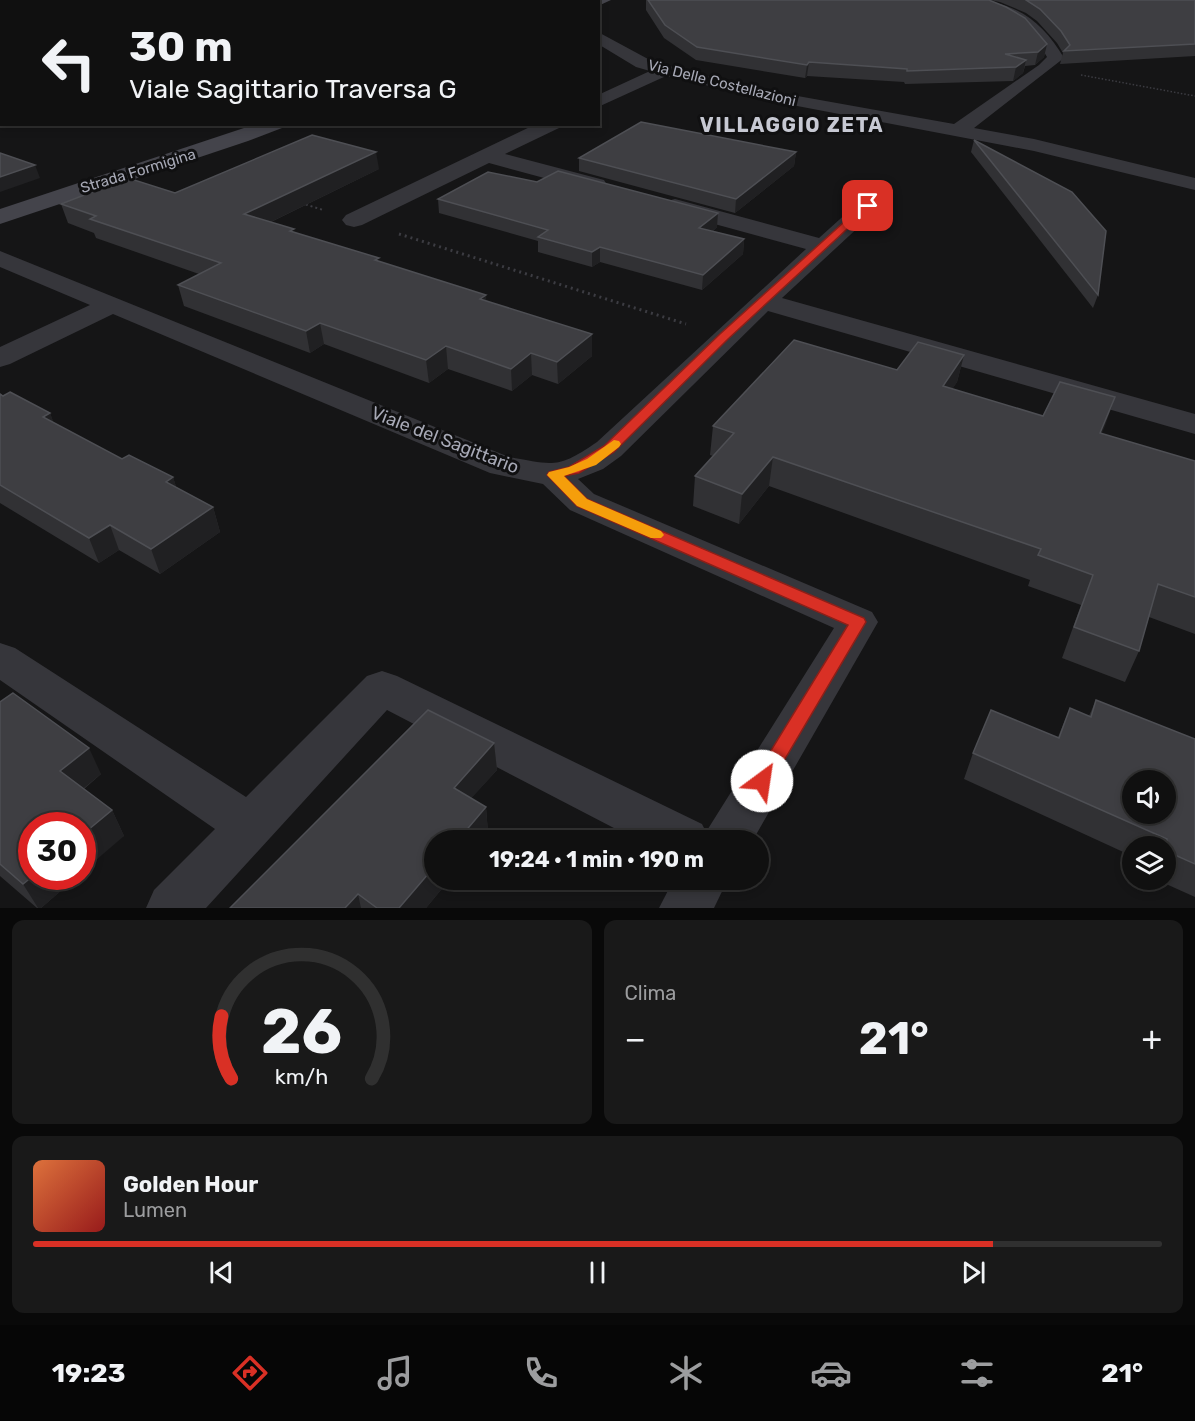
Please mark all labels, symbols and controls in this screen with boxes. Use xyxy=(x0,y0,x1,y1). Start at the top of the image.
text: 30 m xyxy=(129,22,233,72)
icon: left xyxy=(30,24,108,102)
street label: Via Delle Costellazioni xyxy=(646,56,798,110)
text: Viale Sagittario Traversa G xyxy=(129,73,457,105)
district label: VILLAGGIO ZETA xyxy=(700,113,884,137)
street label: Strada Formigina xyxy=(78,145,198,197)
pin xyxy=(842,180,893,231)
icon: arrive xyxy=(851,189,884,222)
street label: Viale del Sagittario xyxy=(368,402,522,478)
position arrow xyxy=(730,749,794,813)
map controls xyxy=(1122,770,1176,890)
button: sound xyxy=(1122,770,1176,824)
speed limit sign: 30 xyxy=(18,812,96,890)
button: layers xyxy=(1122,836,1176,890)
text: 19:24 · 1 min · 190 m xyxy=(489,846,704,873)
text: Clima xyxy=(625,981,676,1005)
text: 26 xyxy=(261,995,342,1069)
text: 21° xyxy=(859,1012,929,1065)
text: − xyxy=(625,1019,646,1058)
text: + xyxy=(1141,1019,1162,1058)
text: km/h xyxy=(275,1064,329,1089)
text: Golden Hour xyxy=(123,1171,258,1198)
text: Lumen xyxy=(123,1198,187,1222)
icon: previous xyxy=(205,1256,238,1289)
icon: pause xyxy=(581,1256,614,1289)
icon: next xyxy=(957,1256,990,1289)
icon: directions xyxy=(229,1352,271,1394)
icon: music xyxy=(374,1352,416,1394)
icon: phone xyxy=(520,1352,562,1394)
icon: climate xyxy=(665,1352,707,1394)
icon: car xyxy=(810,1352,852,1394)
icon: filters xyxy=(956,1352,998,1394)
text: 19:23 xyxy=(52,1357,126,1389)
text: 21° xyxy=(1101,1357,1143,1389)

